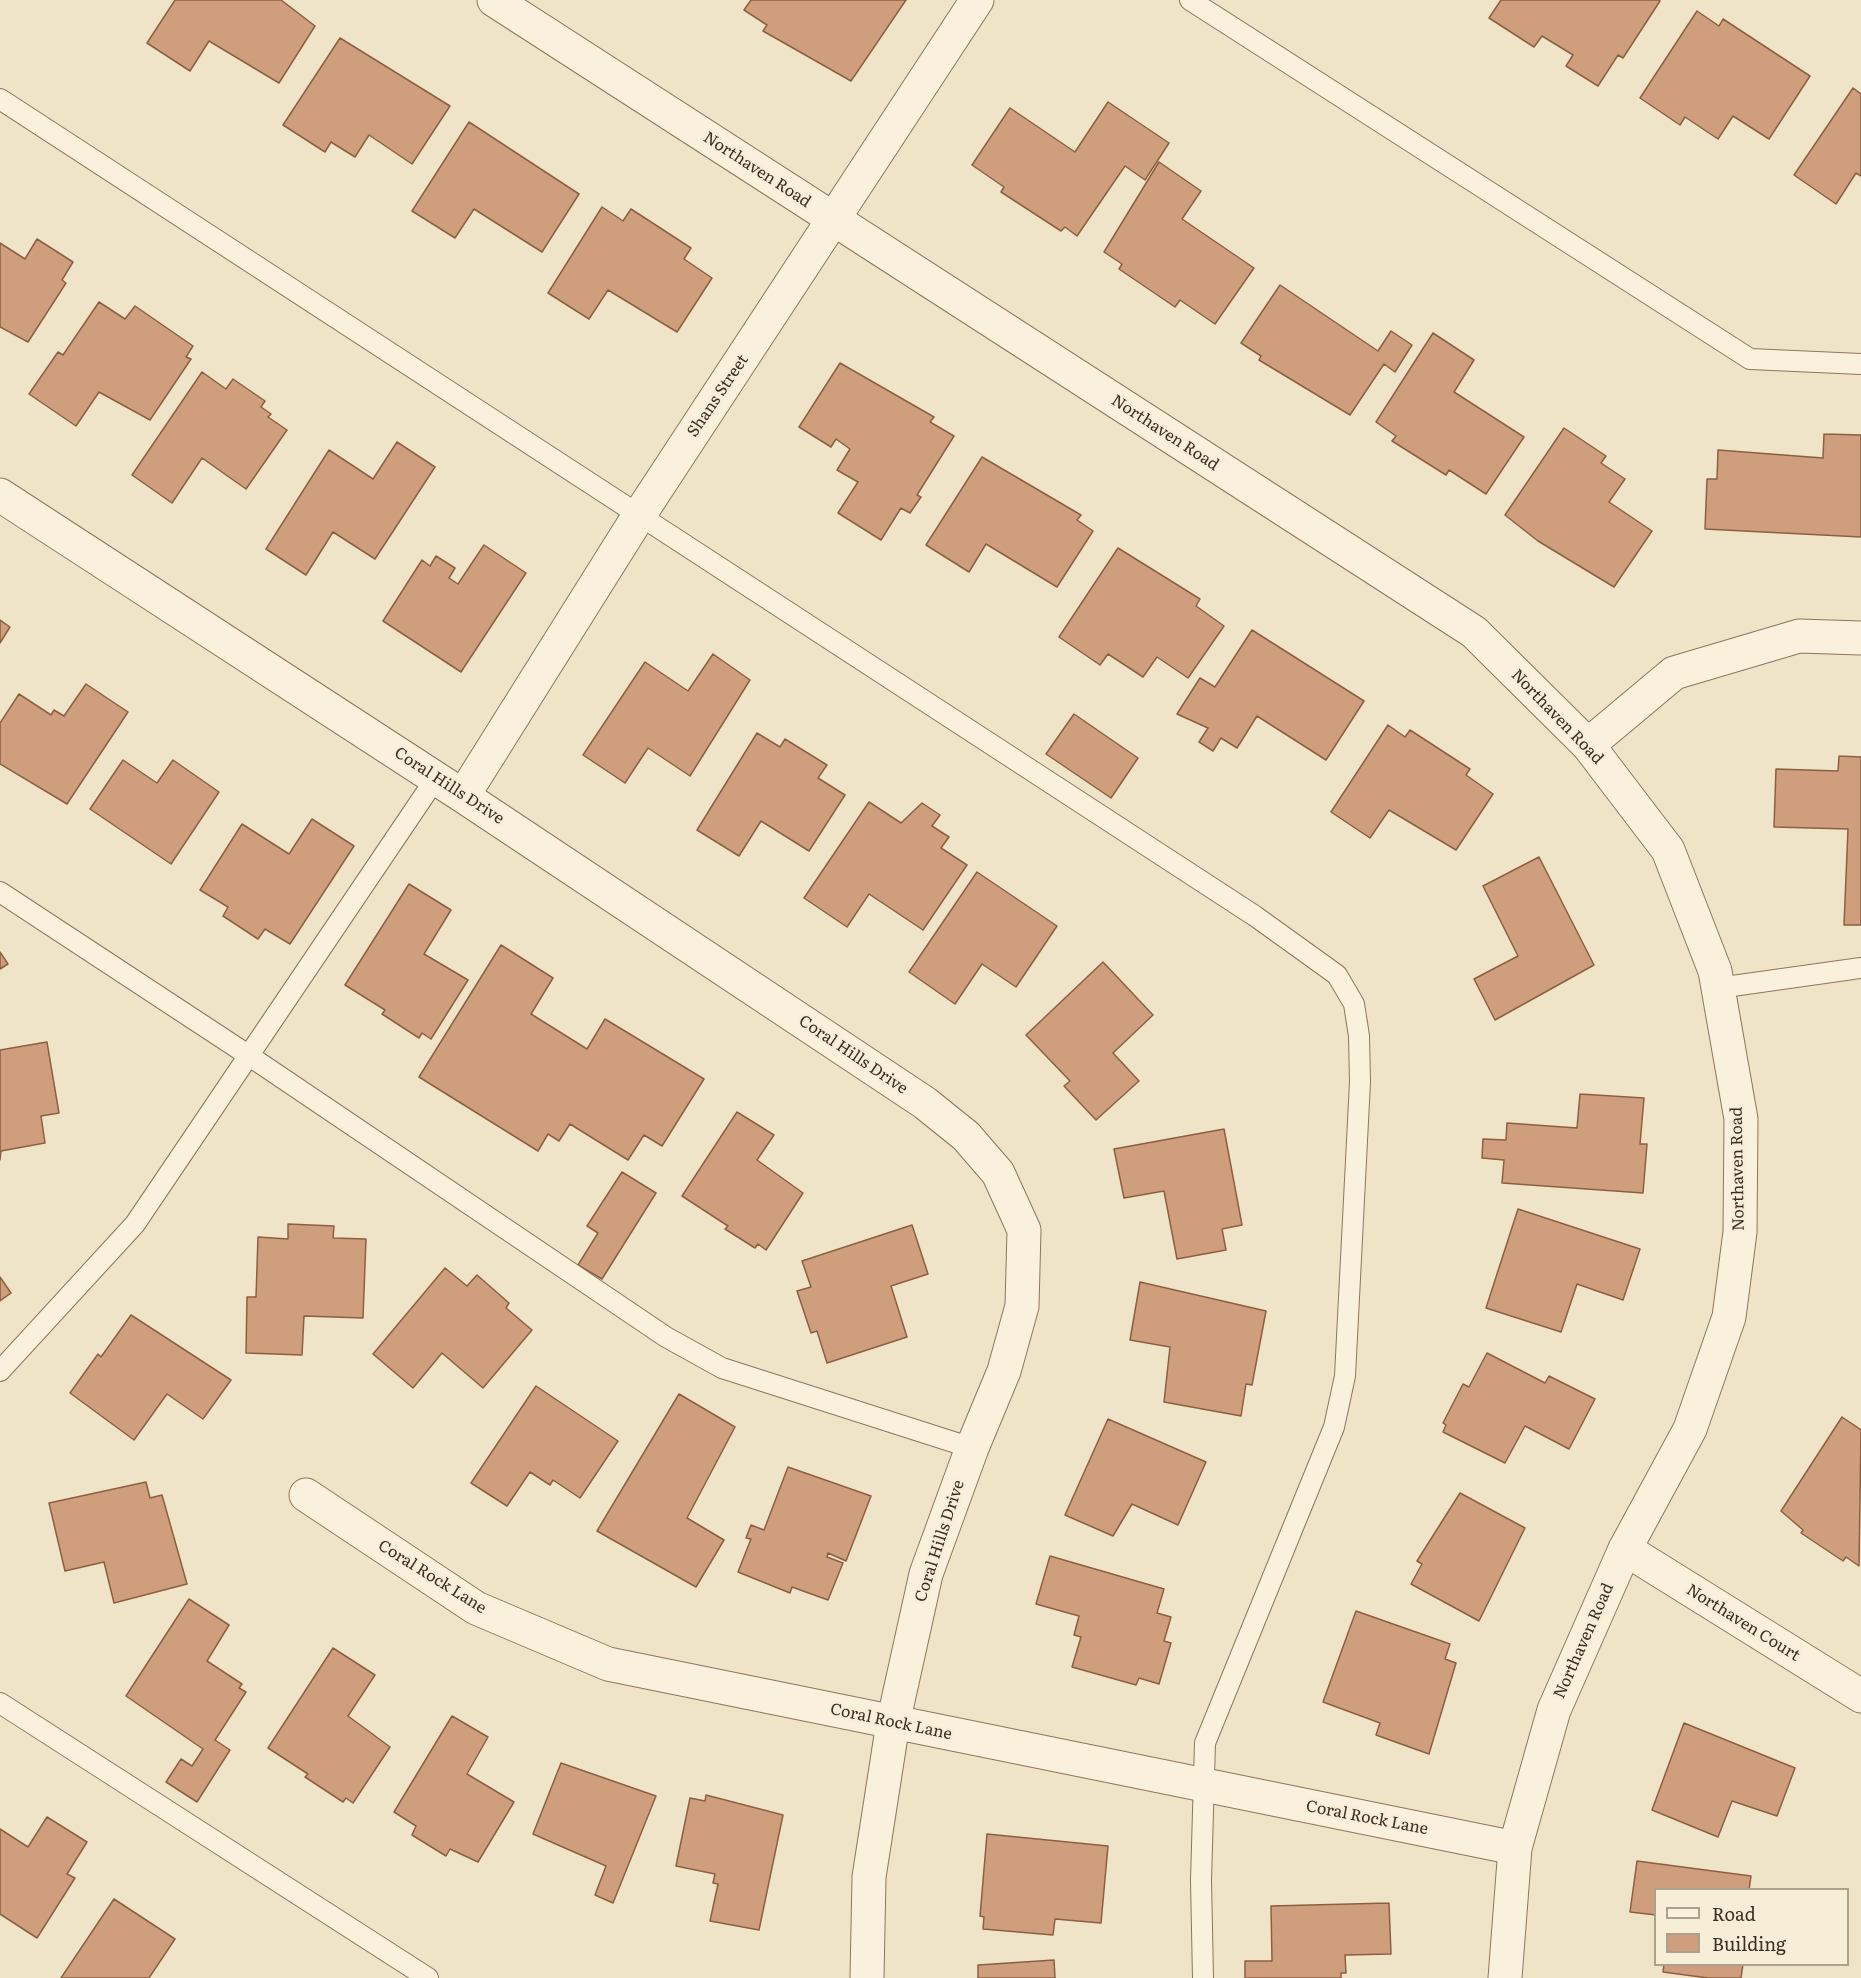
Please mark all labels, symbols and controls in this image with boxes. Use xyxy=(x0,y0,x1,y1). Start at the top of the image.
street label: Northaven Road xyxy=(700,128,814,212)
street label: Shans Street xyxy=(683,351,753,441)
street label: Northaven Road xyxy=(1108,391,1222,475)
street label: Northaven Road xyxy=(1507,666,1607,768)
street label: Coral Hills Drive xyxy=(390,743,508,829)
street label: Coral Hills Drive xyxy=(795,1012,911,1098)
street label: Northaven Road xyxy=(1727,1107,1749,1231)
street label: Coral Hills Drive xyxy=(911,1478,969,1604)
street label: Coral Rock Lane xyxy=(374,1536,490,1618)
street label: Northaven Road xyxy=(1550,1580,1618,1702)
street label: Northaven Court xyxy=(1683,1580,1803,1666)
street label: Coral Rock Lane xyxy=(828,1700,954,1744)
street label: Coral Rock Lane xyxy=(1304,1797,1430,1839)
legend xyxy=(1654,1888,1849,1966)
text: Road xyxy=(1712,1900,1756,1927)
text: Building xyxy=(1712,1930,1786,1957)

